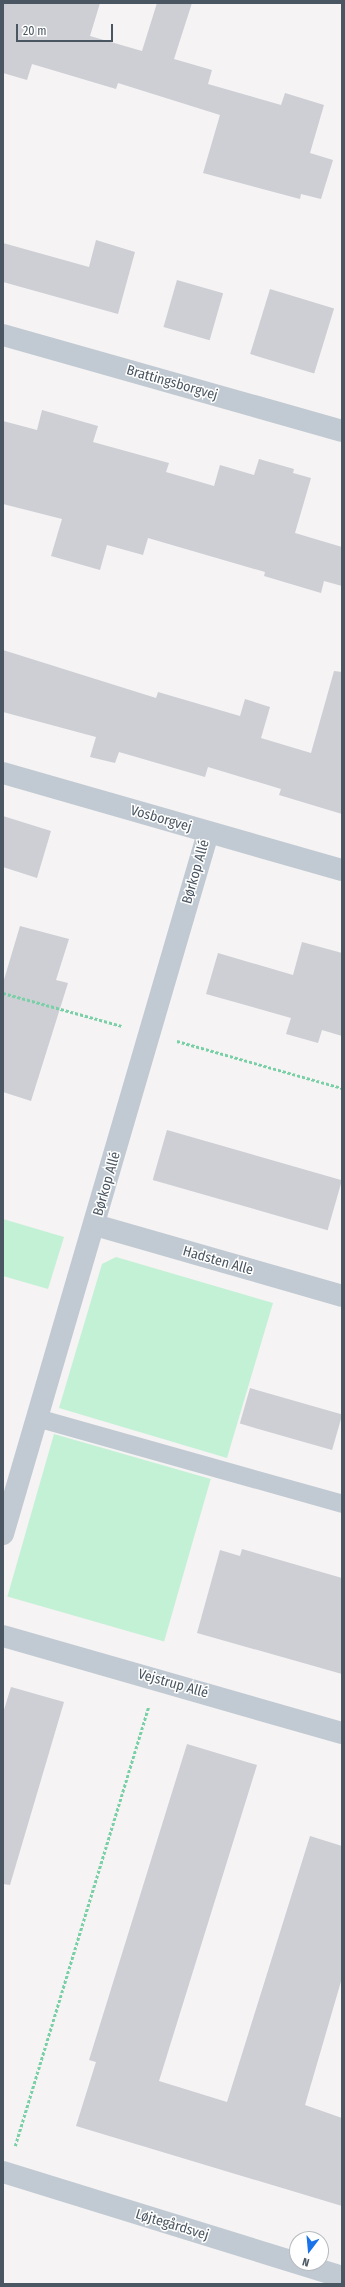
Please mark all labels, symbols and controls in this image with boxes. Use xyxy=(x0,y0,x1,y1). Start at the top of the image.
scale bar xyxy=(18,16,115,42)
text: 20 m xyxy=(23,24,47,38)
street label: Brattingsborgvej xyxy=(124,362,220,404)
street label: Vosborgvej xyxy=(128,802,194,836)
street label: Børkop Allé xyxy=(179,838,213,906)
street label: Børkop Allé xyxy=(90,1150,124,1218)
street label: Hadsten Alle xyxy=(181,1243,255,1279)
street label: Vejstrup Allé xyxy=(136,1666,210,1702)
street label: Løjtegårdsvej xyxy=(133,2206,211,2244)
north arrow xyxy=(289,2231,329,2271)
text: N xyxy=(301,2255,311,2269)

